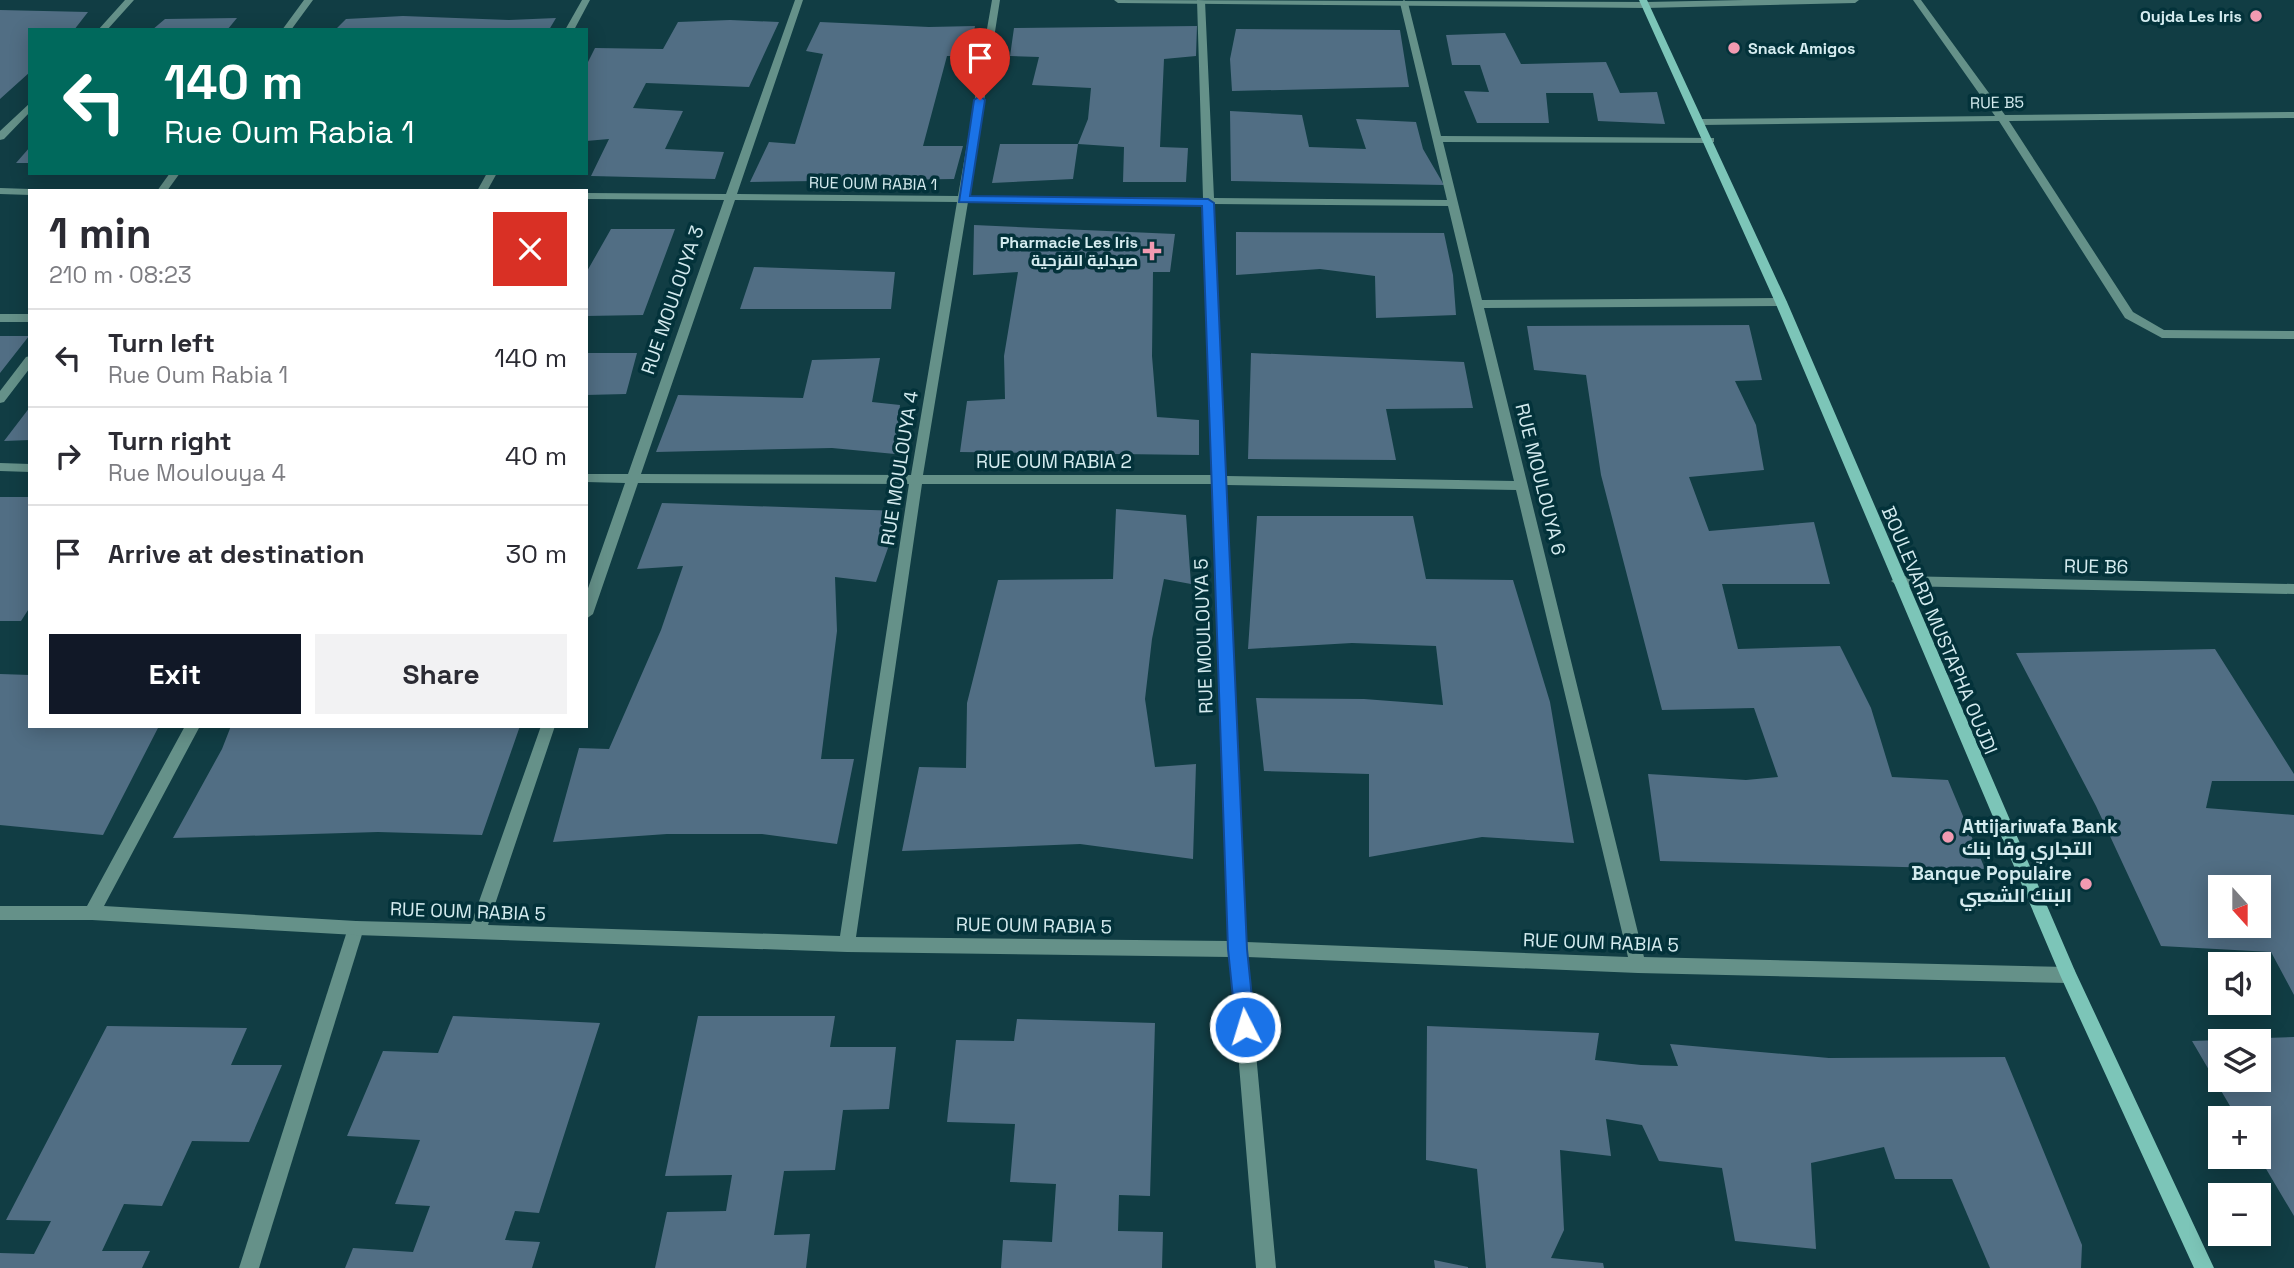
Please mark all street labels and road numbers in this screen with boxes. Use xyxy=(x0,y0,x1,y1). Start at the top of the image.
street label: RUE B5 xyxy=(1970,92,2024,113)
street label: RUE OUM RABIA 1 xyxy=(809,172,937,195)
street label: RUE MOULOUYA 3 xyxy=(635,223,710,378)
street label: RUE MOULOUYA 4 xyxy=(875,389,924,547)
street label: RUE MOULOUYA 6 xyxy=(1510,401,1571,558)
street label: RUE OUM RABIA 2 xyxy=(976,449,1132,474)
street label: BOULEVARD MUSTAPHA OUJDI xyxy=(1876,502,2003,758)
street label: RUE B6 xyxy=(2064,553,2128,580)
street label: RUE MOULOUYA 5 xyxy=(1188,558,1219,714)
street label: RUE OUM RABIA 5 xyxy=(390,896,546,927)
street label: RUE OUM RABIA 5 xyxy=(956,912,1112,939)
street label: RUE OUM RABIA 5 xyxy=(1523,927,1679,958)

